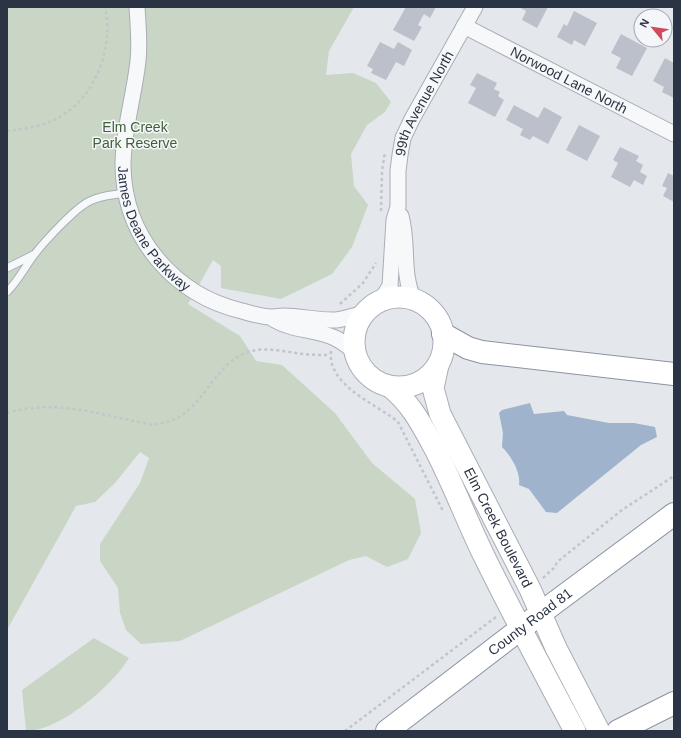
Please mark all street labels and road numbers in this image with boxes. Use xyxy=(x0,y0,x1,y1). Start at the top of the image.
street label: Norwood Lane North xyxy=(508,43,630,117)
street label: 99th Avenue North xyxy=(392,48,457,157)
street label: James Deane Parkway xyxy=(115,165,193,294)
street label: Elm Creek Boulevard xyxy=(461,465,536,590)
street label: County Road 81 xyxy=(485,585,575,659)

